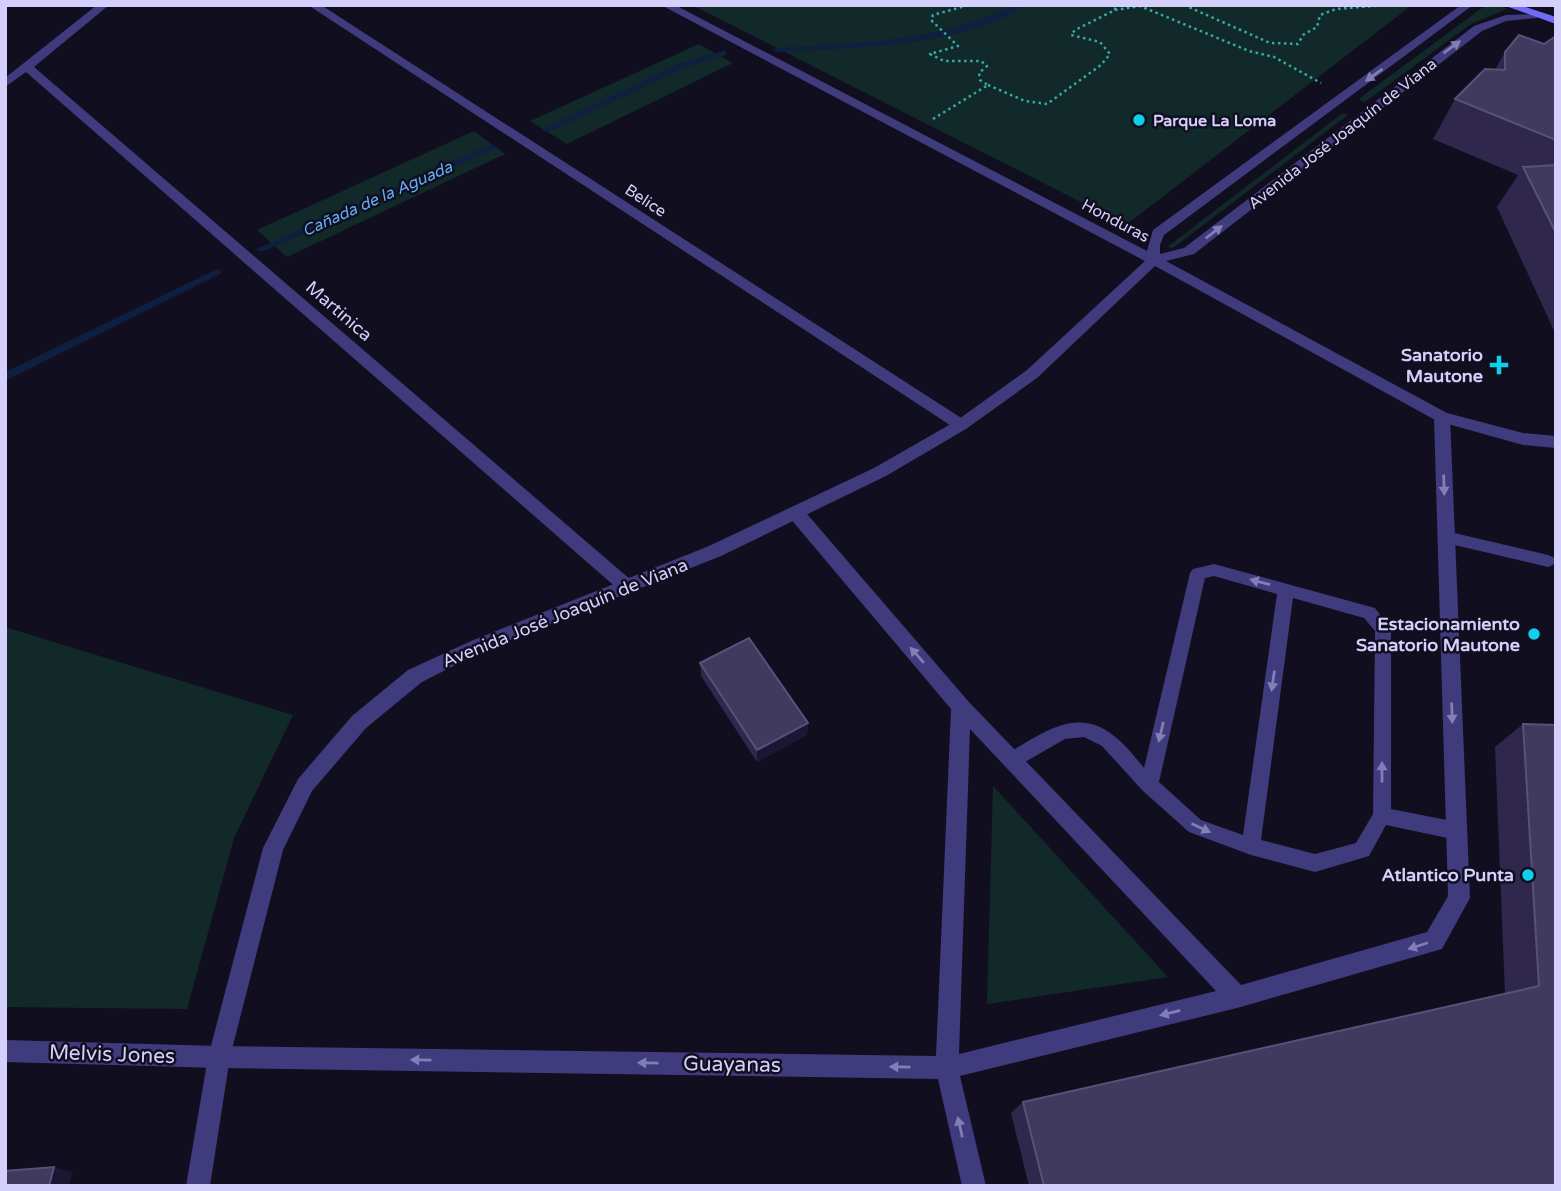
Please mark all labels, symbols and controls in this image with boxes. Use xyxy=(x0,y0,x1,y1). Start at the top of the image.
one-way arrow xyxy=(1443,40,1461,54)
street label: Avenida José Joaquín de Viana xyxy=(1244,54,1441,214)
one-way arrow xyxy=(1365,68,1383,82)
place label: Parque La Loma xyxy=(1153,111,1276,131)
marker: Parque La Loma xyxy=(1131,112,1147,128)
water label: Cañada de la Aguada xyxy=(299,156,456,241)
street label: Belice xyxy=(621,180,670,222)
street label: Honduras xyxy=(1078,195,1153,247)
one-way arrow xyxy=(1205,225,1223,240)
street label: Martinica xyxy=(301,276,377,346)
place label: Sanatorio Mautone xyxy=(1401,344,1483,387)
marker: Sanatorio Mautone xyxy=(1489,355,1509,375)
one-way arrow xyxy=(1439,475,1450,497)
street label: Avenida José Joaquín de Viana xyxy=(439,554,691,672)
one-way arrow xyxy=(1249,576,1271,587)
place label: Estacionamiento Sanatorio Mautone xyxy=(1356,613,1520,656)
marker: Estacionamiento Sanatorio Mautone xyxy=(1526,626,1542,642)
one-way arrow xyxy=(910,646,925,663)
one-way arrow xyxy=(1268,670,1279,692)
one-way arrow xyxy=(1446,702,1457,724)
one-way arrow xyxy=(1155,721,1166,743)
one-way arrow xyxy=(1376,760,1388,782)
one-way arrow xyxy=(1191,822,1212,834)
place label: Atlantico Punta xyxy=(1382,864,1514,886)
marker: Atlantico Punta xyxy=(1520,867,1536,883)
one-way arrow xyxy=(1407,941,1428,952)
one-way arrow xyxy=(1159,1008,1181,1019)
street label: Melvis Jones xyxy=(48,1040,176,1069)
street label: Guayanas xyxy=(683,1051,781,1078)
one-way arrow xyxy=(410,1054,432,1066)
one-way arrow xyxy=(637,1057,659,1069)
one-way arrow xyxy=(889,1061,911,1073)
one-way arrow xyxy=(955,1116,966,1138)

